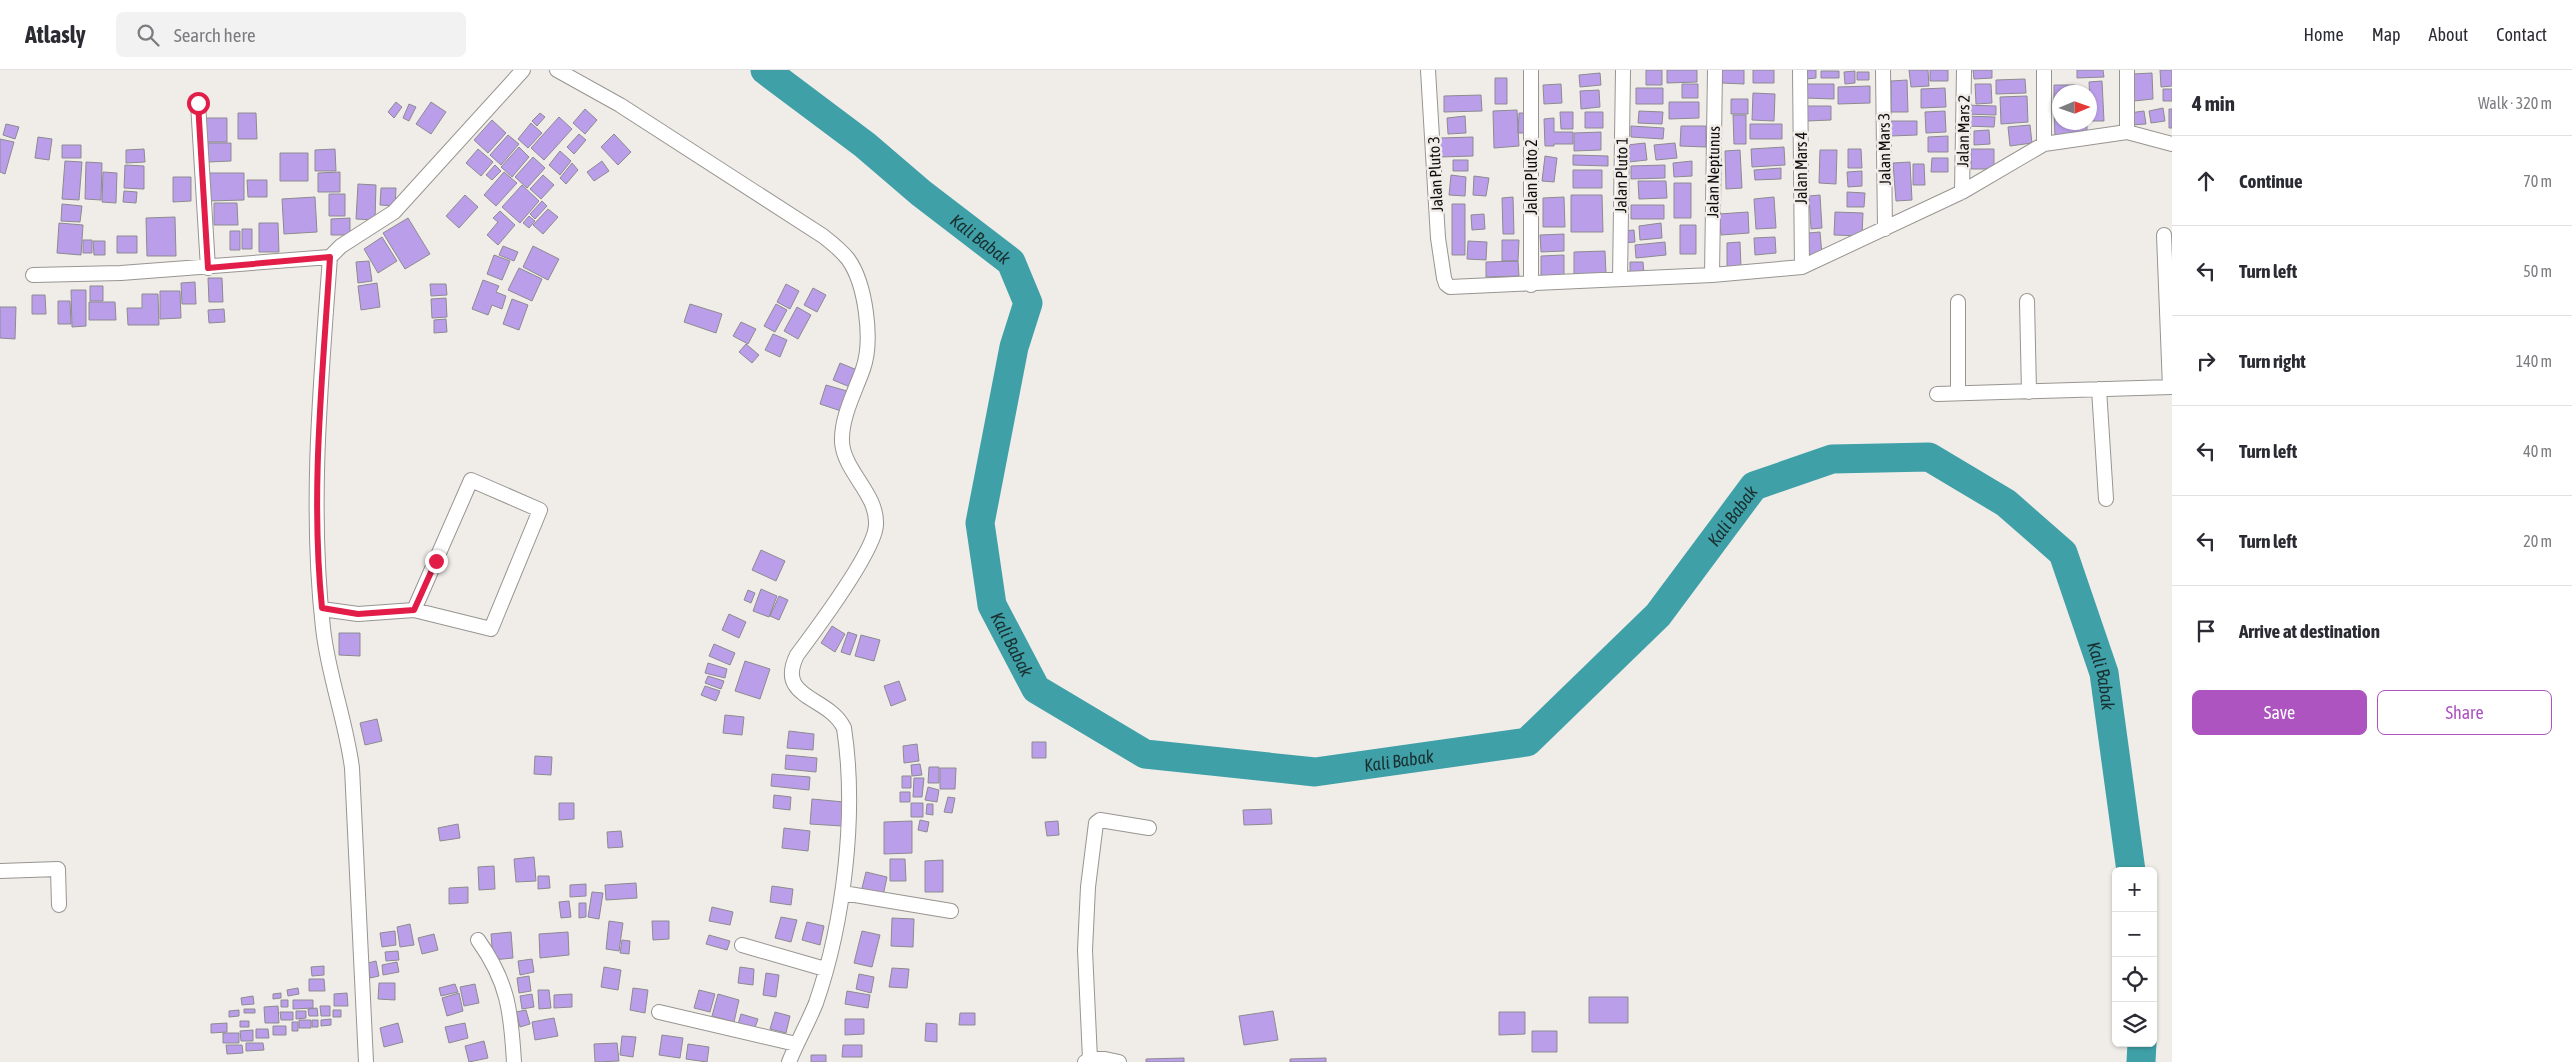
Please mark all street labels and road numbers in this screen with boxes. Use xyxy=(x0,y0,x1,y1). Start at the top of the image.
street label: Jalan Mars 2 xyxy=(1953,95,1973,167)
street label: Jalan Mars 3 xyxy=(1874,113,1894,185)
street label: Jalan Neptunus xyxy=(1703,126,1724,218)
street label: Jalan Mars 4 xyxy=(1792,132,1810,204)
street label: Jalan Pluto 3 xyxy=(1424,136,1446,212)
street label: Jalan Pluto 1 xyxy=(1611,137,1631,213)
street label: Jalan Pluto 2 xyxy=(1522,139,1540,215)

